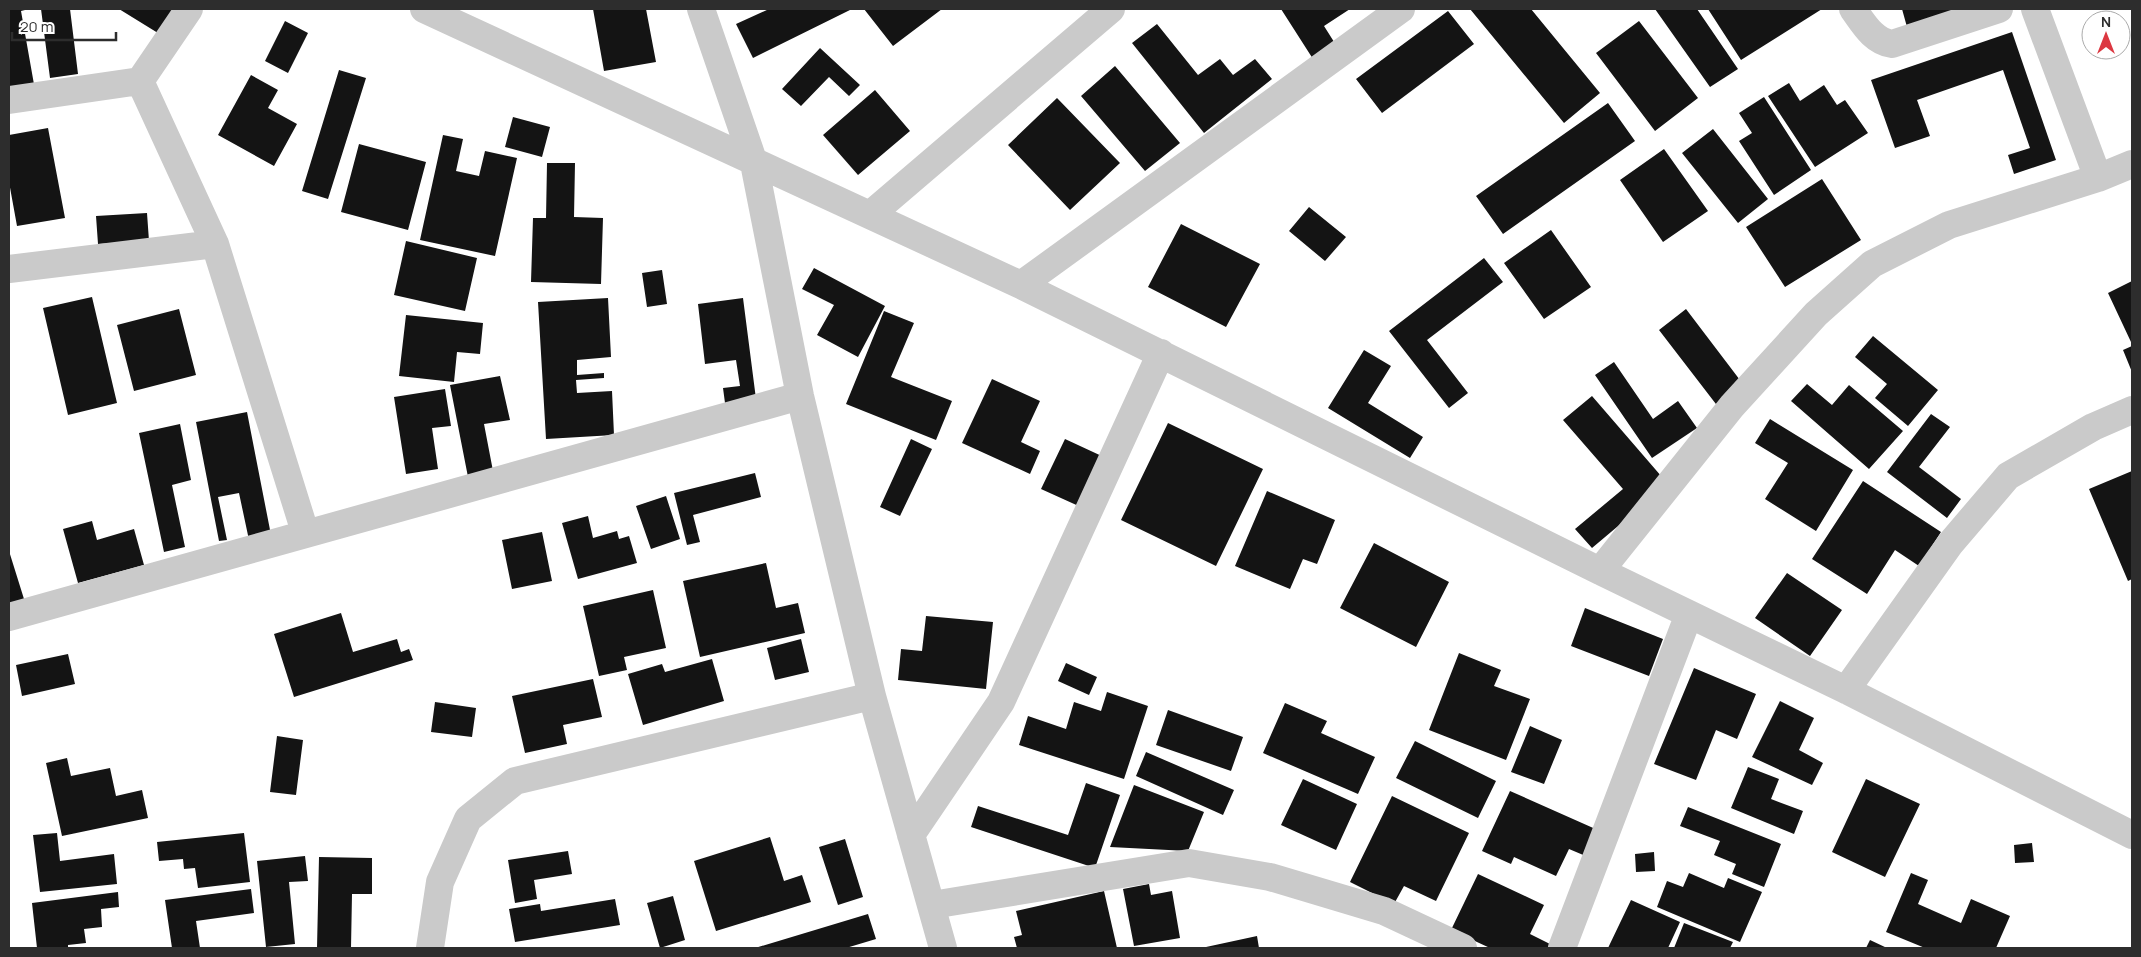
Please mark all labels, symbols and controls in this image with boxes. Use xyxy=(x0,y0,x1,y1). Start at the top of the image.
scale bar xyxy=(12,10,116,42)
north arrow xyxy=(2081,10,2131,60)
text: N xyxy=(2101,12,2111,31)
text: 20 m xyxy=(20,16,53,37)

